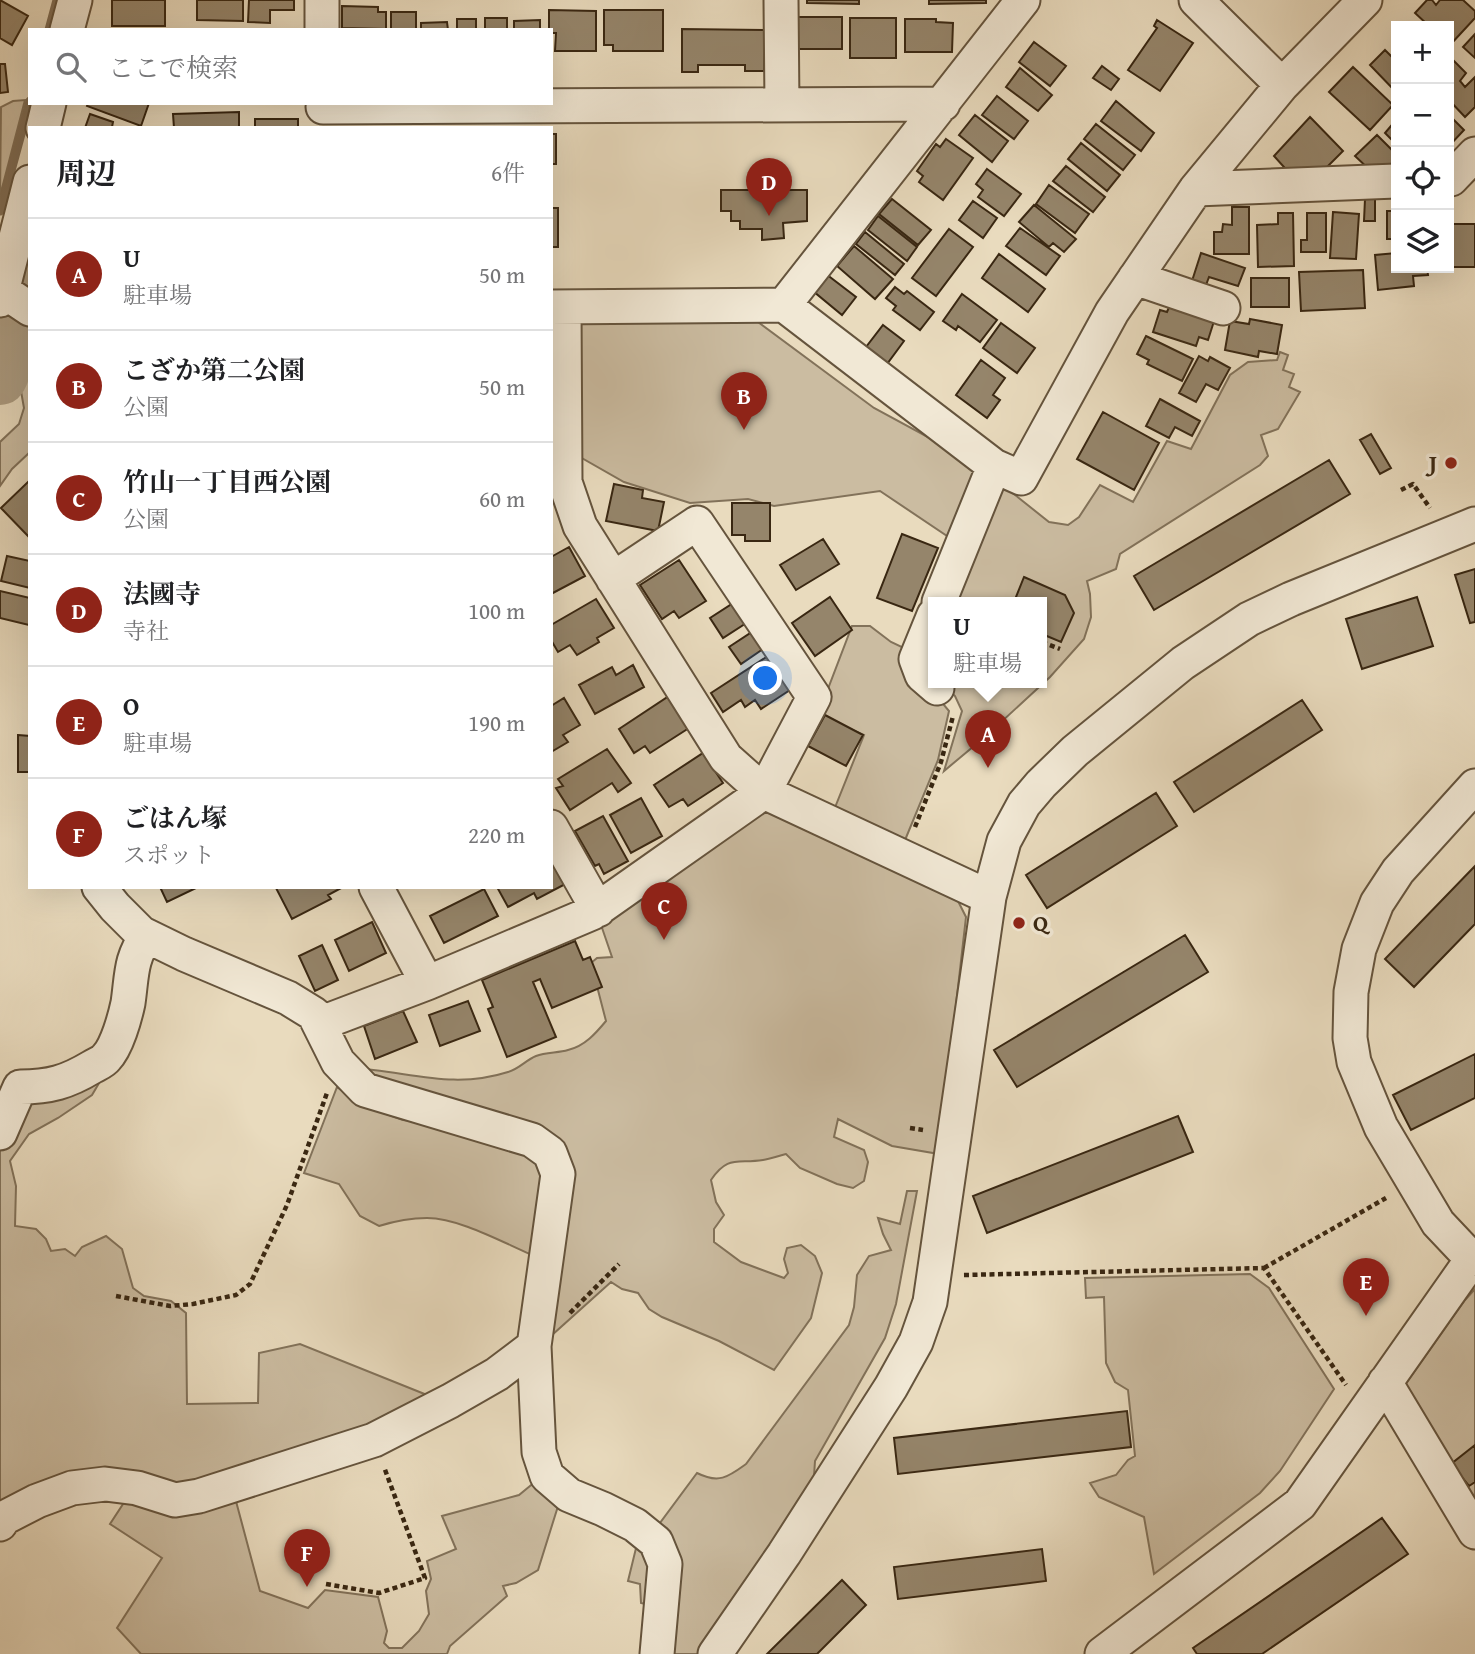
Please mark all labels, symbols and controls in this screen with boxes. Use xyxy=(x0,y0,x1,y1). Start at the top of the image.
map controls xyxy=(1391,21,1454,273)
button: + xyxy=(1391,21,1454,84)
search box xyxy=(28,28,553,105)
icon: search xyxy=(52,48,90,86)
text: ここで検索 xyxy=(108,48,238,87)
button: − xyxy=(1391,84,1454,147)
button: locate xyxy=(1391,147,1454,210)
text: 周辺 xyxy=(56,151,116,195)
text: 6件 xyxy=(491,156,525,189)
pin: D xyxy=(746,158,792,216)
button: layers xyxy=(1391,210,1454,273)
text: U xyxy=(123,238,141,277)
text: A xyxy=(72,258,86,291)
text: 50 m xyxy=(479,258,525,291)
text: 駐車場 xyxy=(123,278,192,311)
text: こざか第二公園 xyxy=(123,350,305,389)
text: B xyxy=(72,370,86,403)
text: 50 m xyxy=(479,370,525,403)
pin: B xyxy=(721,372,767,430)
text: 公園 xyxy=(123,390,169,423)
place label: J xyxy=(1425,445,1437,480)
marker: J xyxy=(1443,455,1459,471)
text: 竹山一丁目西公園 xyxy=(123,462,331,501)
text: C xyxy=(72,482,86,515)
text: 60 m xyxy=(479,482,525,515)
text: 公園 xyxy=(123,502,169,535)
text: 法國寺 xyxy=(123,574,201,613)
text: D xyxy=(72,594,86,627)
text: 100 m xyxy=(468,594,525,627)
popup xyxy=(928,597,1047,688)
text: U xyxy=(953,606,971,645)
text: 寺社 xyxy=(123,614,169,647)
text: 駐車場 xyxy=(953,646,1022,679)
your location xyxy=(748,661,782,695)
text: O xyxy=(123,686,139,725)
text: E xyxy=(73,706,85,739)
text: 190 m xyxy=(468,706,525,739)
pin: A xyxy=(965,710,1011,768)
text: 駐車場 xyxy=(123,726,192,759)
text: ごはん塚 xyxy=(123,798,227,837)
text: F xyxy=(73,818,85,851)
text: 220 m xyxy=(468,818,525,851)
text: スポット xyxy=(123,838,215,871)
pin: C xyxy=(641,882,687,940)
place label: Q xyxy=(1033,905,1051,940)
marker: Q xyxy=(1011,915,1027,931)
pin: E xyxy=(1343,1258,1389,1316)
pin: F xyxy=(284,1529,330,1587)

